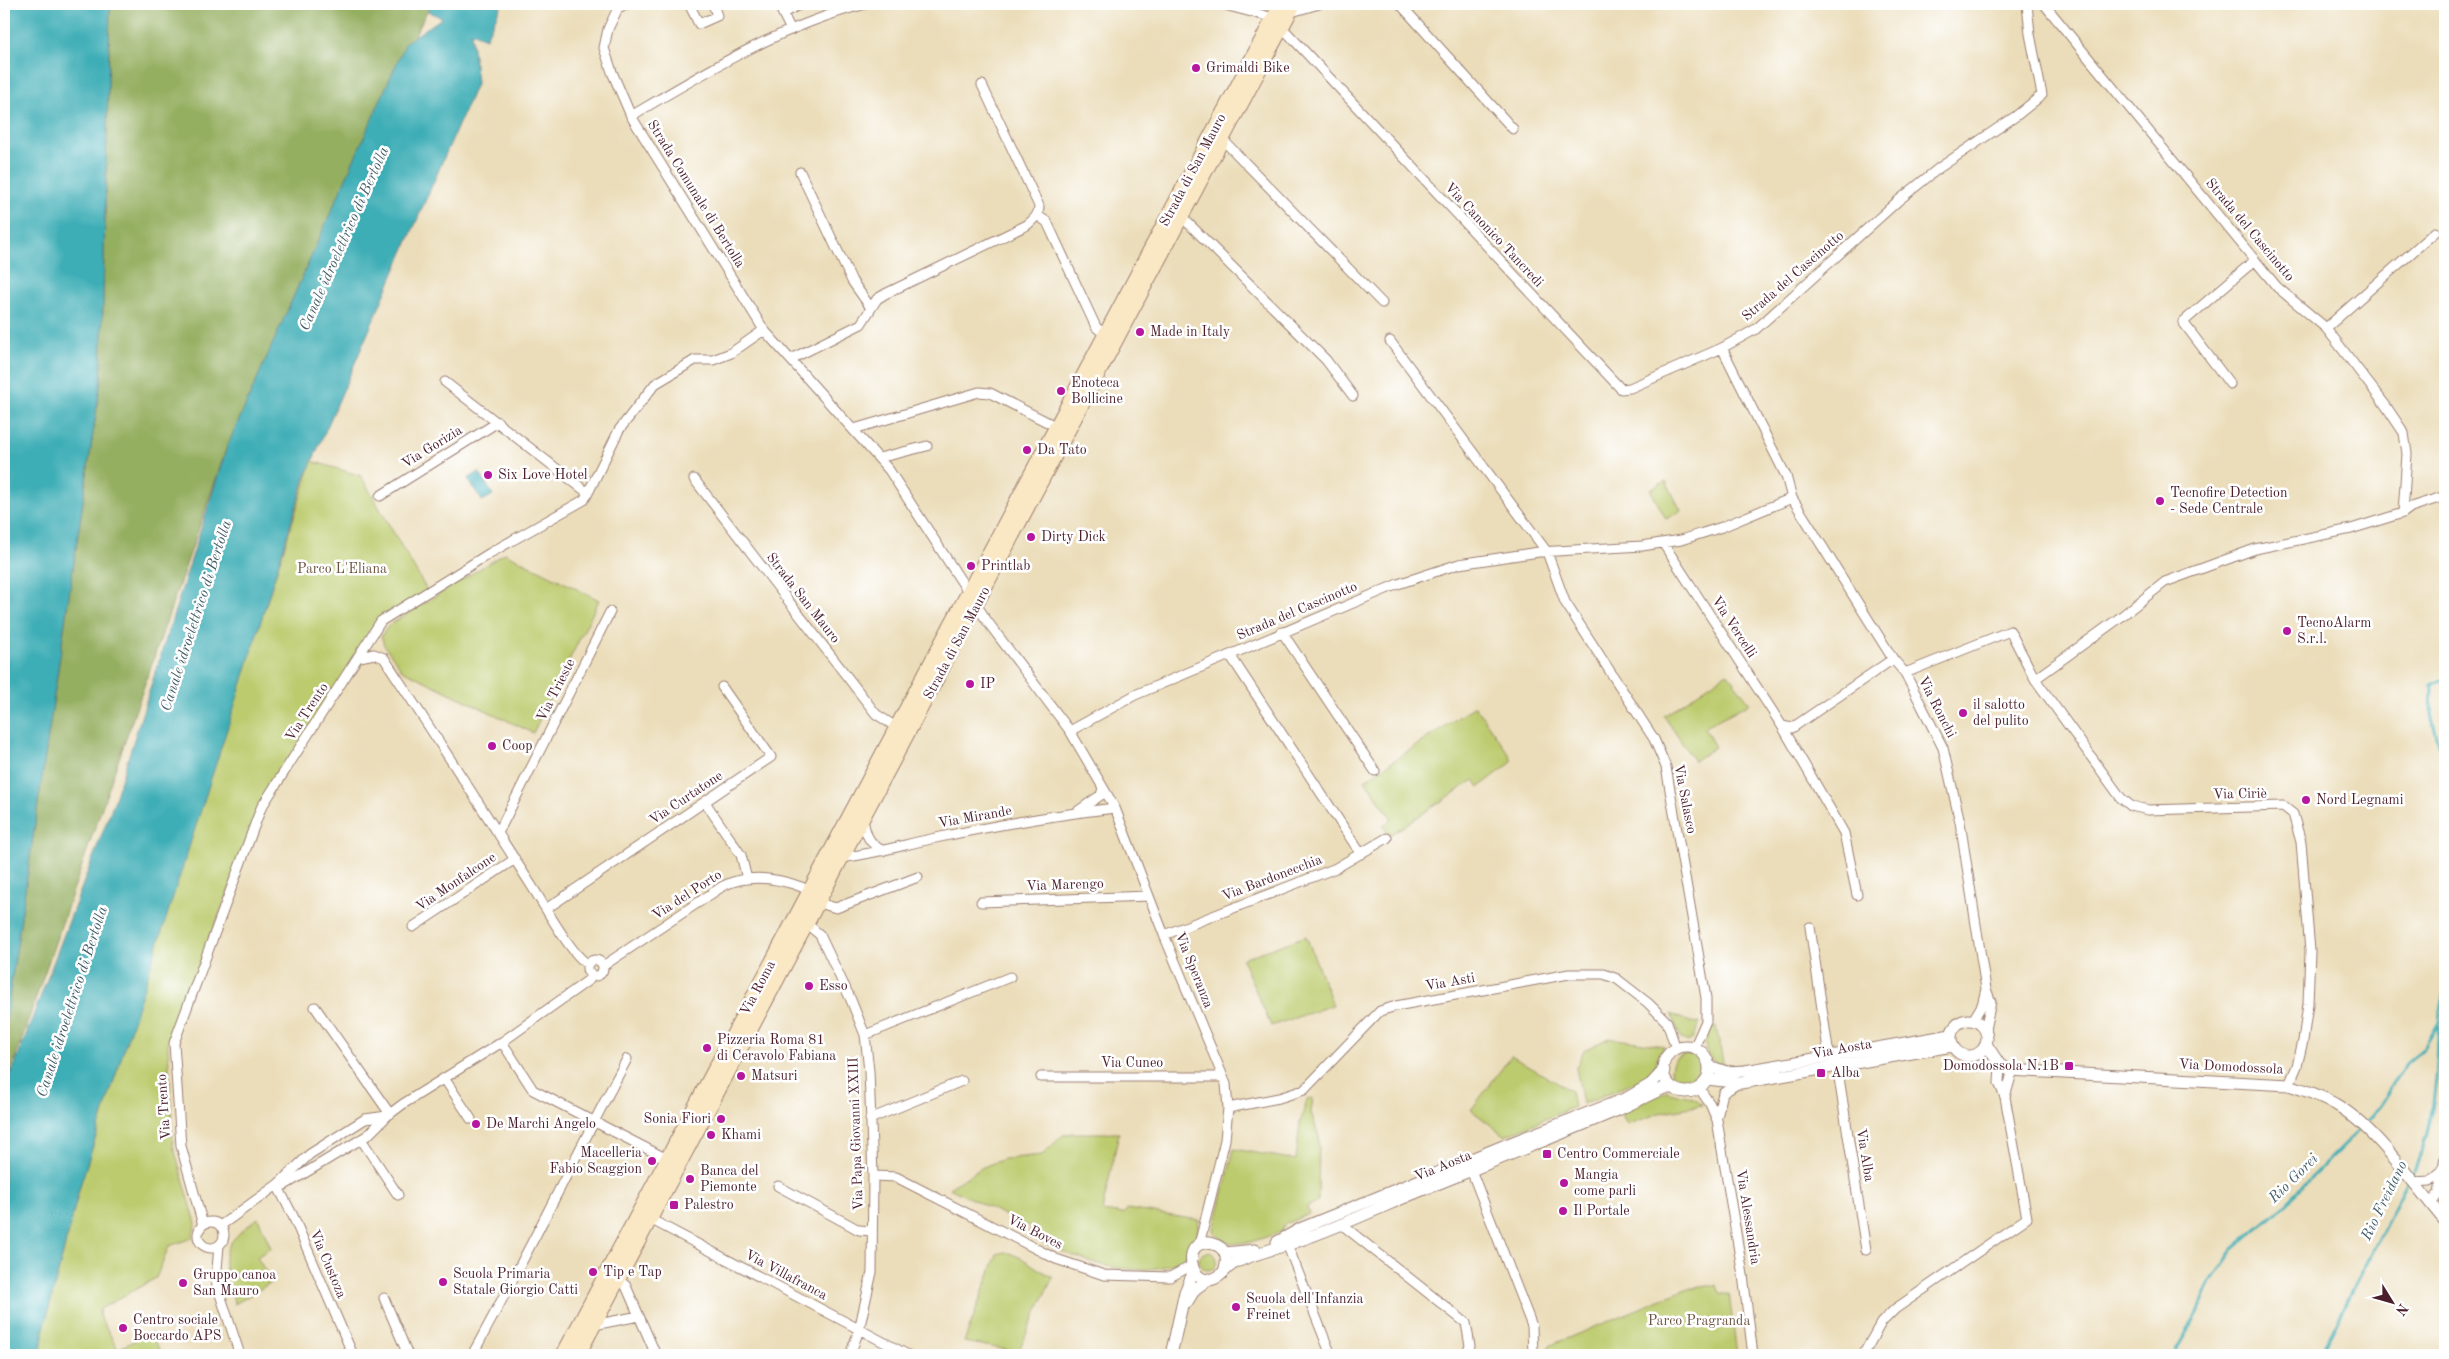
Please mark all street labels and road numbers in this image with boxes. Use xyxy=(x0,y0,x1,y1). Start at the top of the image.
street label: Strada di San Mauro xyxy=(1157,111,1229,229)
street label: Strada Comunale di Bertolla xyxy=(645,118,747,270)
street label: Strada del Cascinotto xyxy=(2203,176,2297,284)
street label: Via Canonico Tancredi xyxy=(1442,180,1546,290)
street label: Strada del Cascinotto xyxy=(1740,228,1846,324)
street label: Via Gorizia xyxy=(399,423,465,471)
street label: Strada San Mauro xyxy=(764,550,842,646)
street label: Strada del Cascinotto xyxy=(1235,579,1359,643)
street label: Strada di San Mauro xyxy=(921,584,993,702)
street label: Via Vercelli xyxy=(1709,594,1759,660)
street label: Via Trieste xyxy=(534,656,578,724)
street label: Via Ronchi xyxy=(1916,674,1959,740)
street label: Via Trento xyxy=(283,680,331,744)
street label: Via Salasco xyxy=(1671,763,1699,835)
street label: Via Curtatone xyxy=(647,768,725,828)
street label: Via Ciriè xyxy=(2213,787,2267,801)
street label: Via Mirande xyxy=(937,804,1013,830)
street label: Via Monfalcone xyxy=(413,850,499,914)
street label: Via Bardonecchia xyxy=(1220,852,1324,904)
street label: Via del Porto xyxy=(650,867,724,923)
street label: Via Marengo xyxy=(1026,877,1104,893)
street label: Via Speranza xyxy=(1172,930,1216,1010)
street label: Via Roma xyxy=(738,958,778,1018)
street label: Via Asti xyxy=(1424,971,1476,993)
street label: Via Aosta xyxy=(1811,1037,1873,1061)
street label: Via Cuneo xyxy=(1101,1056,1163,1070)
street label: Via Papa Giovanni XXIII xyxy=(846,1057,866,1211)
street label: Via Domodossola xyxy=(2178,1057,2284,1077)
street label: Via Trento xyxy=(155,1073,173,1141)
street label: Via Alba xyxy=(1854,1128,1876,1183)
street label: Via Aosta xyxy=(1412,1148,1474,1184)
street label: Via Alessandria xyxy=(1734,1168,1762,1266)
street label: Via Boves xyxy=(1005,1212,1065,1252)
street label: Via Custoza xyxy=(307,1228,349,1300)
street label: Via Villafranca xyxy=(742,1247,830,1303)

